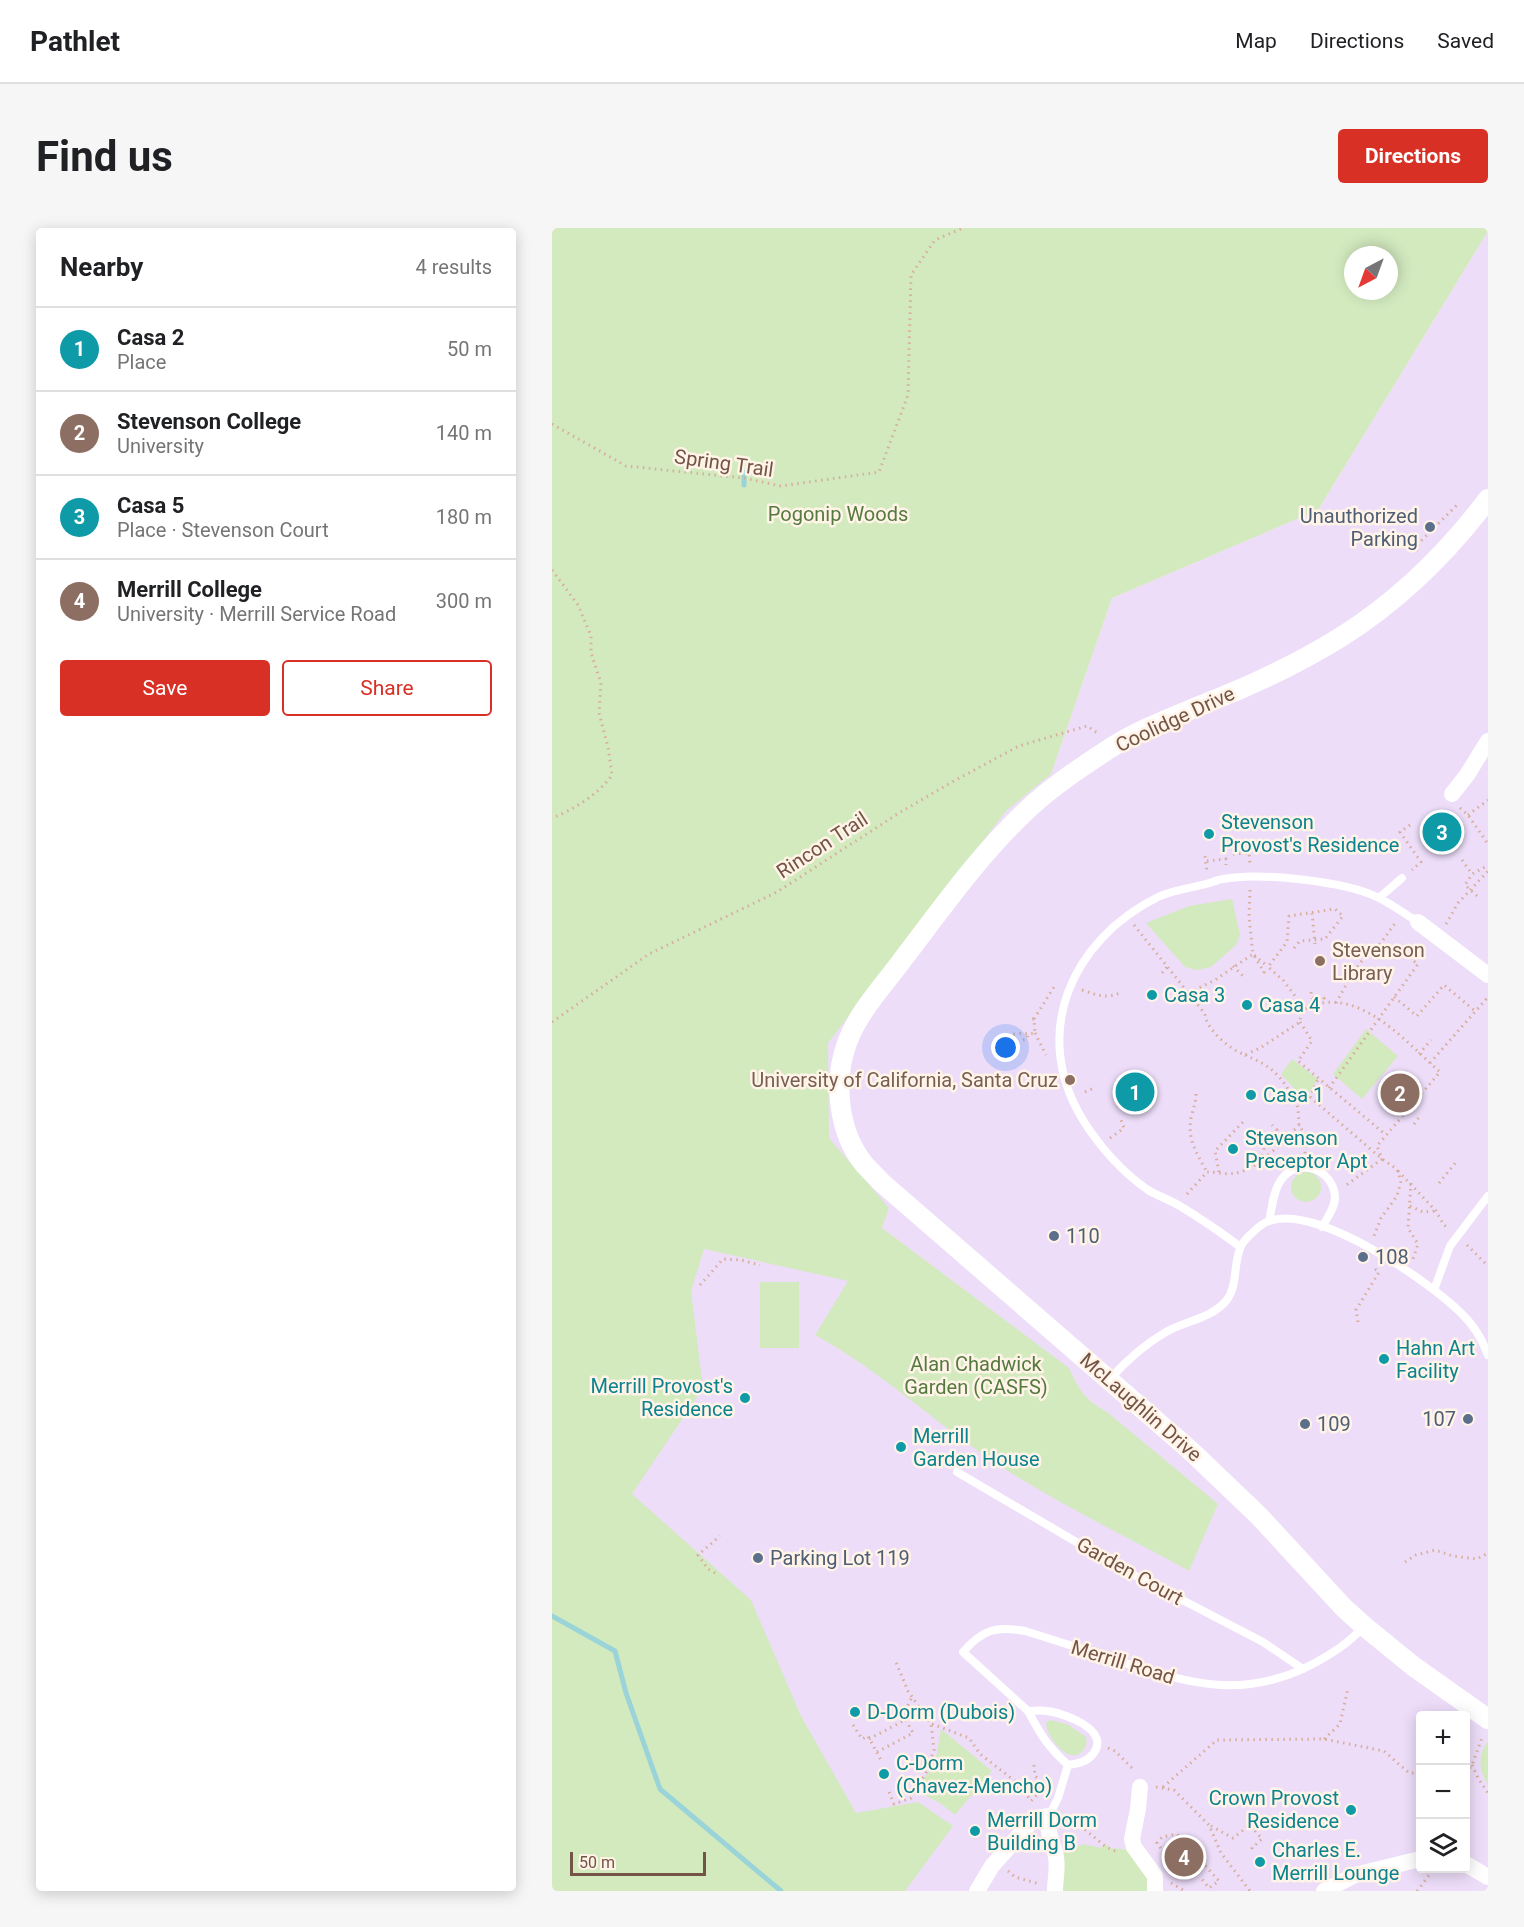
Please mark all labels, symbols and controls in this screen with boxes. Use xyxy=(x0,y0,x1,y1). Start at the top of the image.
text: Pathlet xyxy=(30,25,120,58)
text: Map xyxy=(1235,29,1277,53)
text: Directions xyxy=(1310,29,1404,53)
text: Saved xyxy=(1437,29,1494,53)
button: Directions xyxy=(1338,129,1488,183)
text: Find us xyxy=(36,132,173,181)
north arrow xyxy=(1344,246,1398,300)
text: Nearby xyxy=(60,252,143,282)
text: 4 results xyxy=(416,255,492,279)
text: Casa 2 xyxy=(117,325,184,350)
text: 1 xyxy=(74,337,85,361)
text: 50 m xyxy=(447,337,492,361)
text: Place xyxy=(117,350,166,374)
text: Stevenson College xyxy=(117,409,301,434)
text: 2 xyxy=(74,421,85,445)
text: 140 m xyxy=(436,421,492,445)
text: University xyxy=(117,434,204,458)
street label: Spring Trail xyxy=(673,444,775,482)
text: Casa 5 xyxy=(117,493,184,518)
park label: Pogonip Woods xyxy=(768,502,908,526)
place label: Unauthorized Parking xyxy=(1300,504,1418,551)
text: 3 xyxy=(74,505,85,529)
text: 180 m xyxy=(436,505,492,529)
text: Place · Stevenson Court xyxy=(117,518,329,542)
marker: Unauthorized Parking xyxy=(1423,520,1437,534)
text: Merrill College xyxy=(117,577,262,602)
text: 4 xyxy=(74,589,85,613)
text: 300 m xyxy=(436,589,492,613)
text: University · Merrill Service Road xyxy=(117,602,396,626)
button: Save xyxy=(60,660,270,716)
button: Share xyxy=(282,660,492,716)
street label: Coolidge Drive xyxy=(1112,681,1238,757)
street label: Rincon Trail xyxy=(772,807,872,883)
place label: Stevenson Provost's Residence xyxy=(1221,810,1399,857)
pin: 3 xyxy=(1422,810,1462,854)
marker: Stevenson Provost's Residence xyxy=(1202,827,1216,841)
place label: Stevenson Library xyxy=(1332,938,1425,985)
marker: Stevenson Library xyxy=(1313,954,1327,968)
place label: Casa 3 xyxy=(1164,983,1225,1007)
marker: Casa 3 xyxy=(1145,988,1159,1002)
place label: Casa 4 xyxy=(1259,993,1320,1017)
marker: Casa 4 xyxy=(1240,998,1254,1012)
your location xyxy=(991,1033,1020,1062)
place label: University of California, Santa Cruz xyxy=(751,1068,1058,1092)
pin: 1 xyxy=(1116,1070,1154,1114)
pin: 2 xyxy=(1380,1070,1420,1116)
marker: University of California, Santa Cruz xyxy=(1063,1073,1077,1087)
place label: Casa 1 xyxy=(1263,1083,1324,1107)
marker: Casa 1 xyxy=(1244,1088,1258,1102)
place label: Stevenson Preceptor Apt xyxy=(1245,1126,1367,1173)
marker: Stevenson Preceptor Apt xyxy=(1226,1142,1240,1156)
place label: 110 xyxy=(1066,1224,1100,1248)
marker: 110 xyxy=(1047,1229,1061,1243)
place label: 108 xyxy=(1375,1245,1409,1269)
marker: 108 xyxy=(1356,1250,1370,1264)
place label: Hahn Art Facility xyxy=(1396,1336,1475,1383)
street label: McLaughlin Drive xyxy=(1075,1348,1207,1466)
park label: Alan Chadwick Garden (CASFS) xyxy=(904,1352,1048,1399)
marker: Hahn Art Facility xyxy=(1377,1352,1391,1366)
place label: Merrill Provost's Residence xyxy=(591,1374,733,1421)
marker: Merrill Provost's Residence xyxy=(738,1391,752,1405)
place label: 107 xyxy=(1422,1407,1456,1431)
place label: 109 xyxy=(1317,1412,1351,1436)
marker: 107 xyxy=(1461,1412,1475,1426)
marker: 109 xyxy=(1298,1417,1312,1431)
place label: Merrill Garden House xyxy=(913,1424,1040,1471)
marker: Merrill Garden House xyxy=(894,1440,908,1454)
street label: Garden Court xyxy=(1072,1532,1188,1610)
place label: Parking Lot 119 xyxy=(770,1546,910,1570)
marker: Parking Lot 119 xyxy=(751,1551,765,1565)
street label: Merrill Road xyxy=(1068,1635,1178,1689)
place label: D-Dorm (Dubois) xyxy=(867,1700,1015,1724)
marker: D-Dorm (Dubois) xyxy=(848,1705,862,1719)
map controls xyxy=(1416,1711,1470,1873)
button: + xyxy=(1416,1711,1470,1765)
place label: C-Dorm (Chavez-Mencho) xyxy=(896,1751,1052,1798)
button: − xyxy=(1416,1765,1470,1819)
marker: C-Dorm (Chavez-Mencho) xyxy=(877,1767,891,1781)
place label: Crown Provost Residence xyxy=(1209,1786,1339,1833)
marker: Crown Provost Residence xyxy=(1344,1803,1358,1817)
place label: Merrill Dorm Building B xyxy=(987,1808,1097,1855)
button: layers xyxy=(1416,1819,1470,1873)
marker: Merrill Dorm Building B xyxy=(968,1824,982,1838)
pin: 4 xyxy=(1164,1834,1204,1880)
place label: Charles E. Merrill Lounge xyxy=(1272,1838,1399,1885)
scale bar xyxy=(570,1849,706,1876)
text: 50 m xyxy=(579,1853,615,1872)
marker: Charles E. Merrill Lounge xyxy=(1253,1855,1267,1869)

